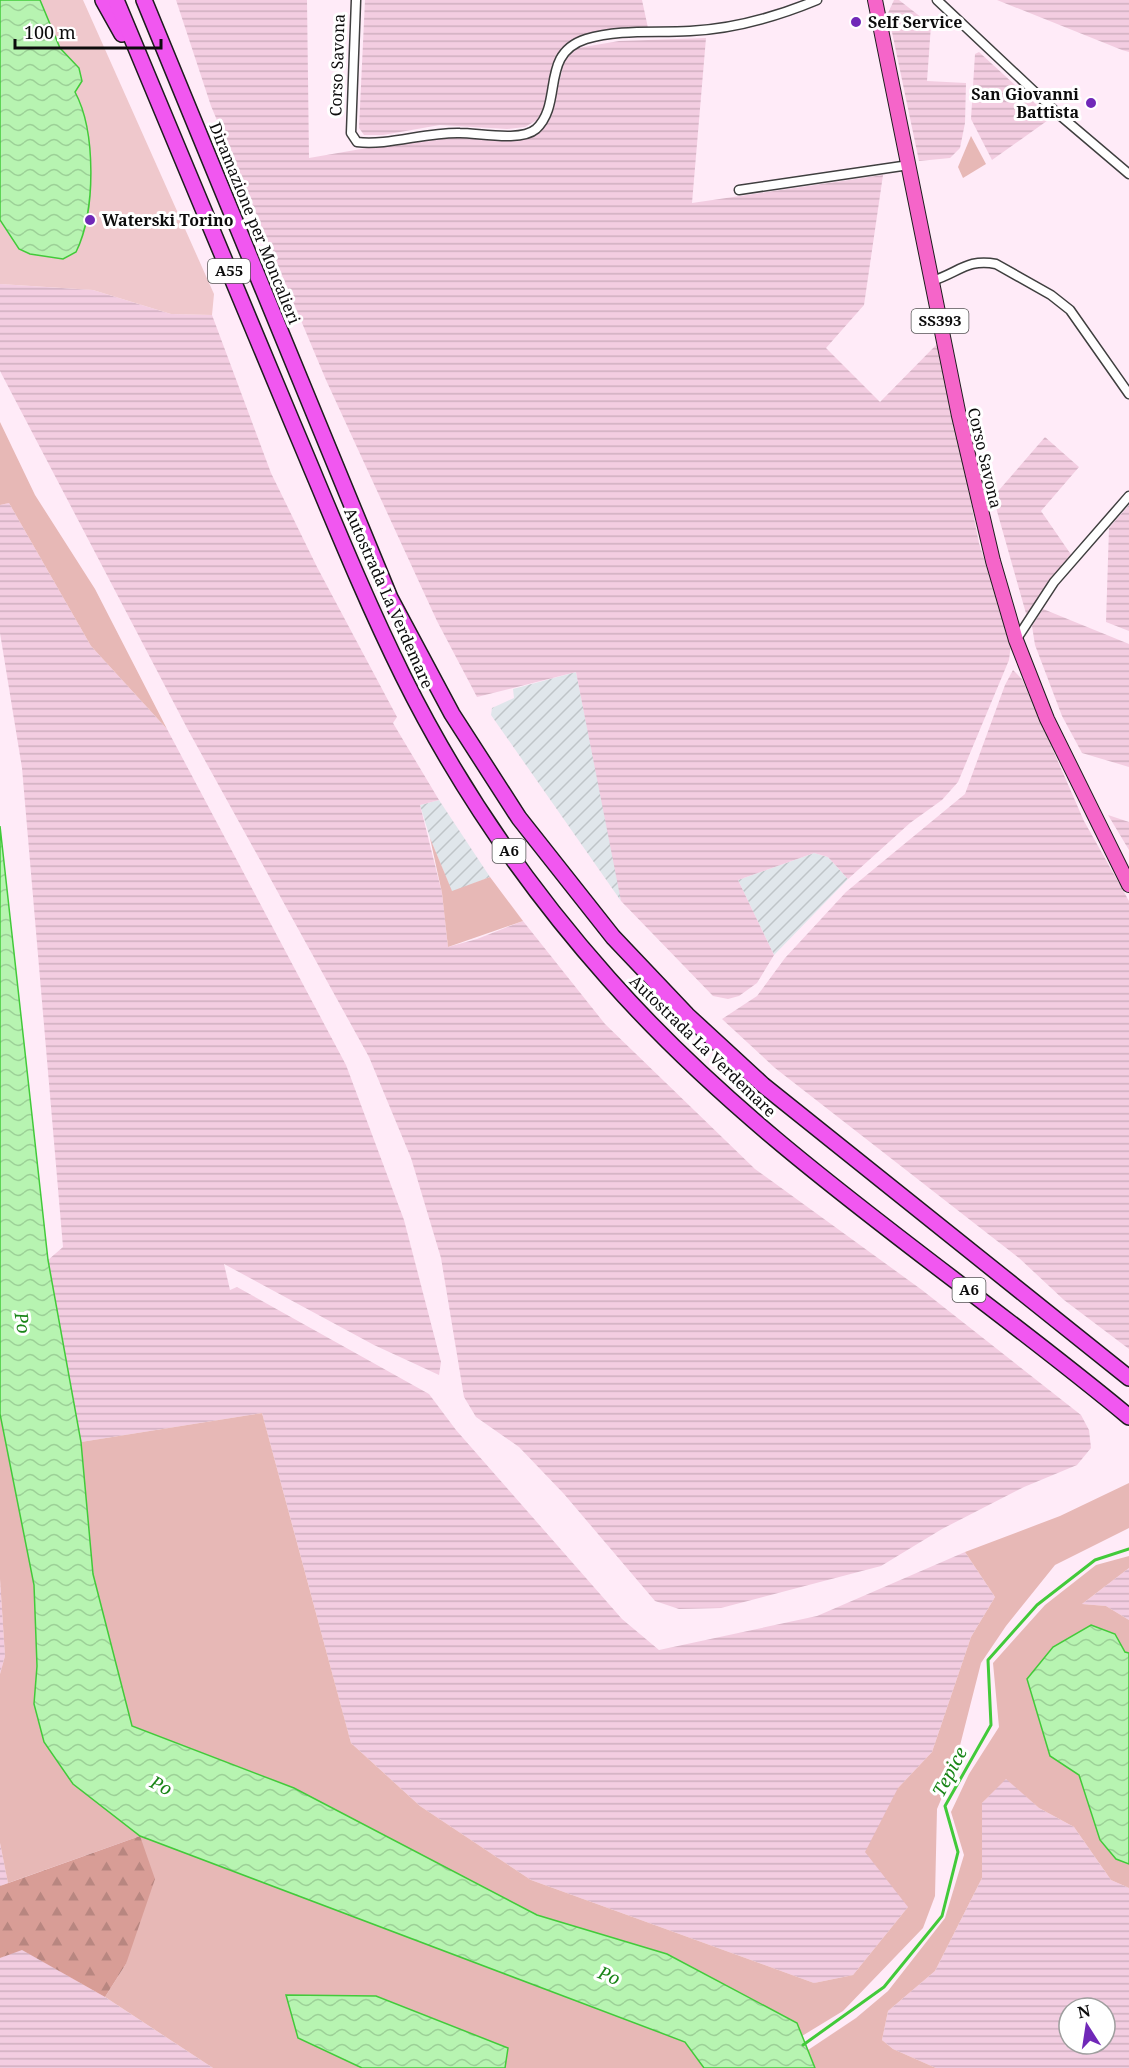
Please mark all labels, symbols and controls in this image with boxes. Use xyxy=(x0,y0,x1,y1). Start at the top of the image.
place label: Self Service xyxy=(868,11,962,33)
scale bar xyxy=(15,12,160,50)
street label: Corso Savona xyxy=(324,13,350,117)
marker: Self Service xyxy=(849,15,863,29)
text: 100 m xyxy=(24,20,76,44)
place label: San Giovanni Battista xyxy=(971,83,1079,123)
marker: San Giovanni Battista xyxy=(1084,96,1098,110)
street label: Diramazione per Moncalieri xyxy=(204,119,306,327)
place label: Waterski Torino xyxy=(102,209,234,231)
marker: Waterski Torino xyxy=(83,213,97,227)
road number: A55 xyxy=(208,259,250,283)
road number: SS393 xyxy=(912,309,968,333)
street label: Corso Savona xyxy=(963,405,1007,511)
street label: Autostrada La Verdemare xyxy=(339,504,439,692)
road number: A6 xyxy=(492,839,526,863)
street label: Autostrada La Verdemare xyxy=(625,970,781,1122)
road number: A6 xyxy=(952,1278,986,1302)
water label: Po xyxy=(9,1309,37,1335)
water label: Tepice xyxy=(926,1742,972,1801)
water label: Po xyxy=(146,1769,176,1801)
water label: Po xyxy=(594,1960,624,1990)
north arrow xyxy=(1057,1996,1117,2056)
text: N xyxy=(1075,1999,1093,2023)

